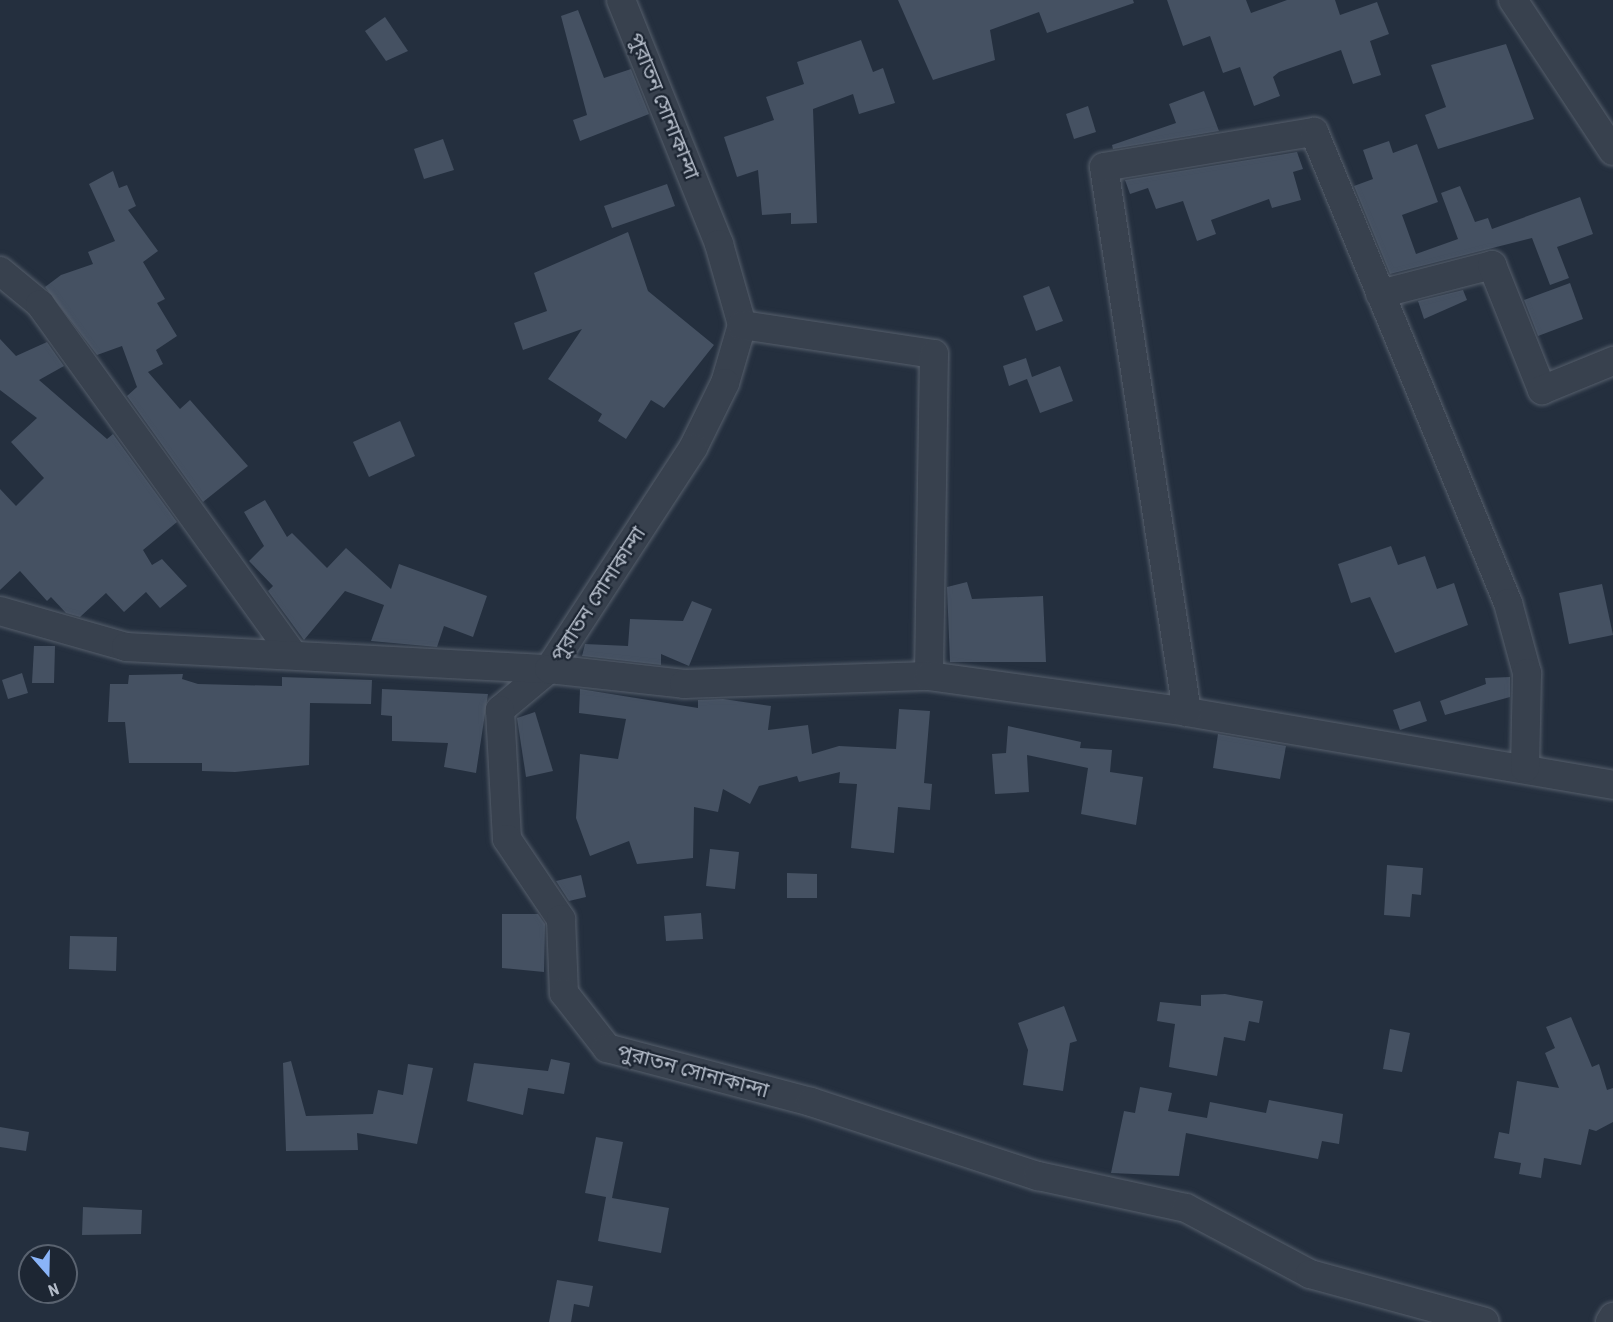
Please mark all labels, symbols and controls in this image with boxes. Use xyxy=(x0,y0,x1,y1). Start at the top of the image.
street label: পুরাতন সোনাকান্দা xyxy=(623,29,705,183)
street label: পুরাতন সোনাকান্দা xyxy=(545,522,651,666)
street label: পুরাতন সোনাকান্দা xyxy=(614,1039,772,1103)
north arrow xyxy=(18,1244,78,1304)
text: N xyxy=(46,1279,62,1300)

